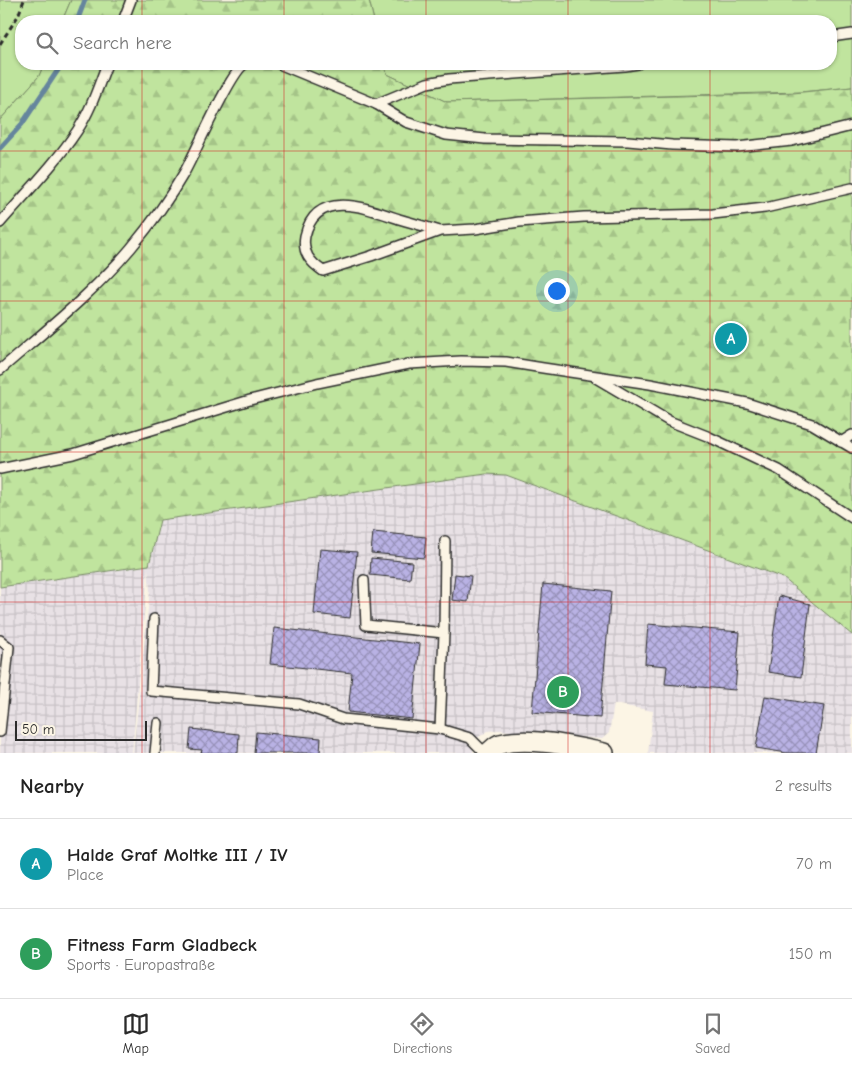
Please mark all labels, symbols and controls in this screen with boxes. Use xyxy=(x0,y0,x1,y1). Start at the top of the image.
search box xyxy=(15,15,837,70)
icon: search xyxy=(33,29,61,57)
text: Search here xyxy=(73,32,172,54)
your location xyxy=(544,278,570,304)
pin: A xyxy=(715,320,747,358)
pin: B xyxy=(547,673,579,711)
scale bar xyxy=(15,718,148,741)
text: 50 m xyxy=(22,721,54,738)
text: Nearby xyxy=(20,774,84,798)
text: 2 results xyxy=(775,777,832,795)
text: Halde Graf Moltke III / IV xyxy=(67,844,288,866)
text: A xyxy=(32,855,40,873)
text: 70 m xyxy=(796,855,832,873)
text: Place xyxy=(67,866,103,884)
text: Fitness Farm Gladbeck xyxy=(67,934,257,956)
text: B xyxy=(31,945,41,963)
text: 150 m xyxy=(789,945,832,963)
text: Sports · Europastraße xyxy=(67,956,215,974)
tab: Map xyxy=(122,1010,150,1057)
tab: Directions xyxy=(393,1010,452,1057)
tab: Saved xyxy=(695,1010,730,1057)

